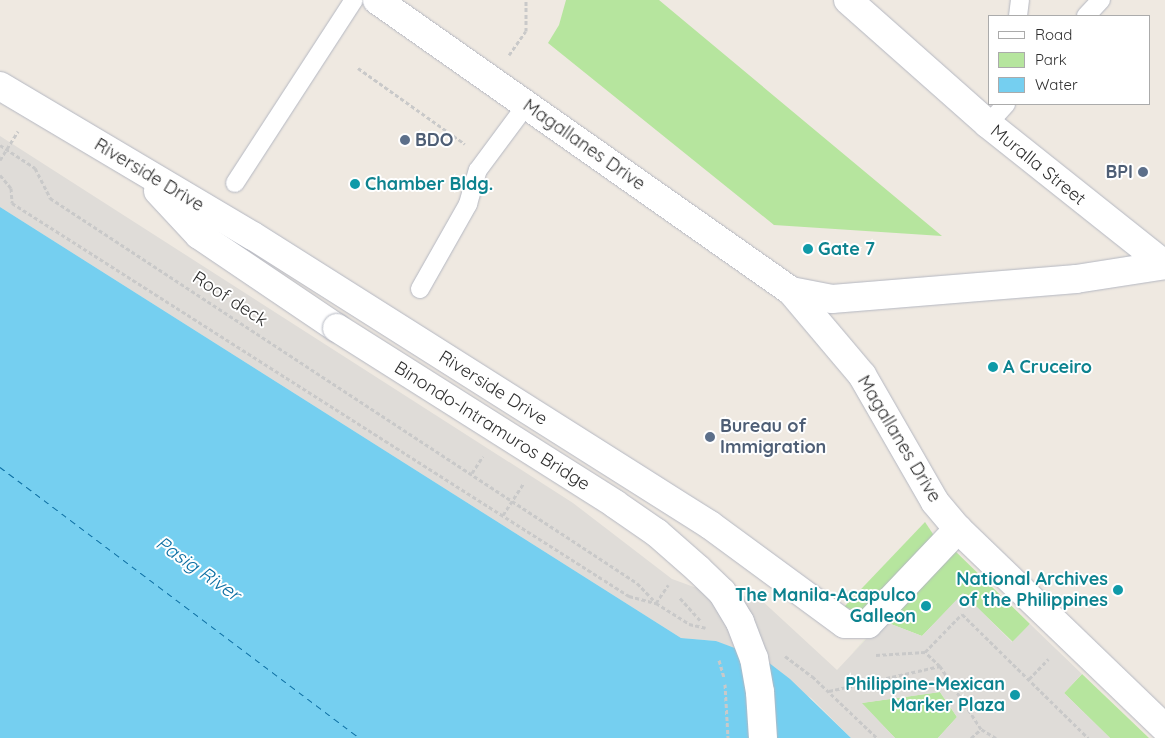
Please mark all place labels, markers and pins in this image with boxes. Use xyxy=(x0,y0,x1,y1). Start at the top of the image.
place label: BDO xyxy=(415,129,453,151)
marker: BDO xyxy=(399,134,411,146)
place label: BPI xyxy=(1105,161,1133,183)
marker: BPI xyxy=(1137,166,1149,178)
place label: Chamber Bldg. xyxy=(365,173,493,195)
marker: Chamber Bldg. xyxy=(349,178,361,190)
place label: Gate 7 xyxy=(818,238,875,260)
marker: Gate 7 xyxy=(802,243,814,255)
place label: A Cruceiro xyxy=(1003,356,1092,378)
marker: A Cruceiro xyxy=(987,361,999,373)
place label: Bureau of Immigration xyxy=(720,416,826,458)
marker: Bureau of Immigration xyxy=(704,431,716,443)
place label: National Archives of the Philippines xyxy=(956,569,1108,612)
marker: National Archives of the Philippines xyxy=(1112,584,1124,596)
place label: The Manila-Acapulco Galleon xyxy=(735,585,916,628)
marker: The Manila-Acapulco Galleon xyxy=(920,600,932,612)
place label: Philippine-Mexican Marker Plaza xyxy=(845,674,1005,716)
marker: Philippine-Mexican Marker Plaza xyxy=(1009,689,1021,701)

